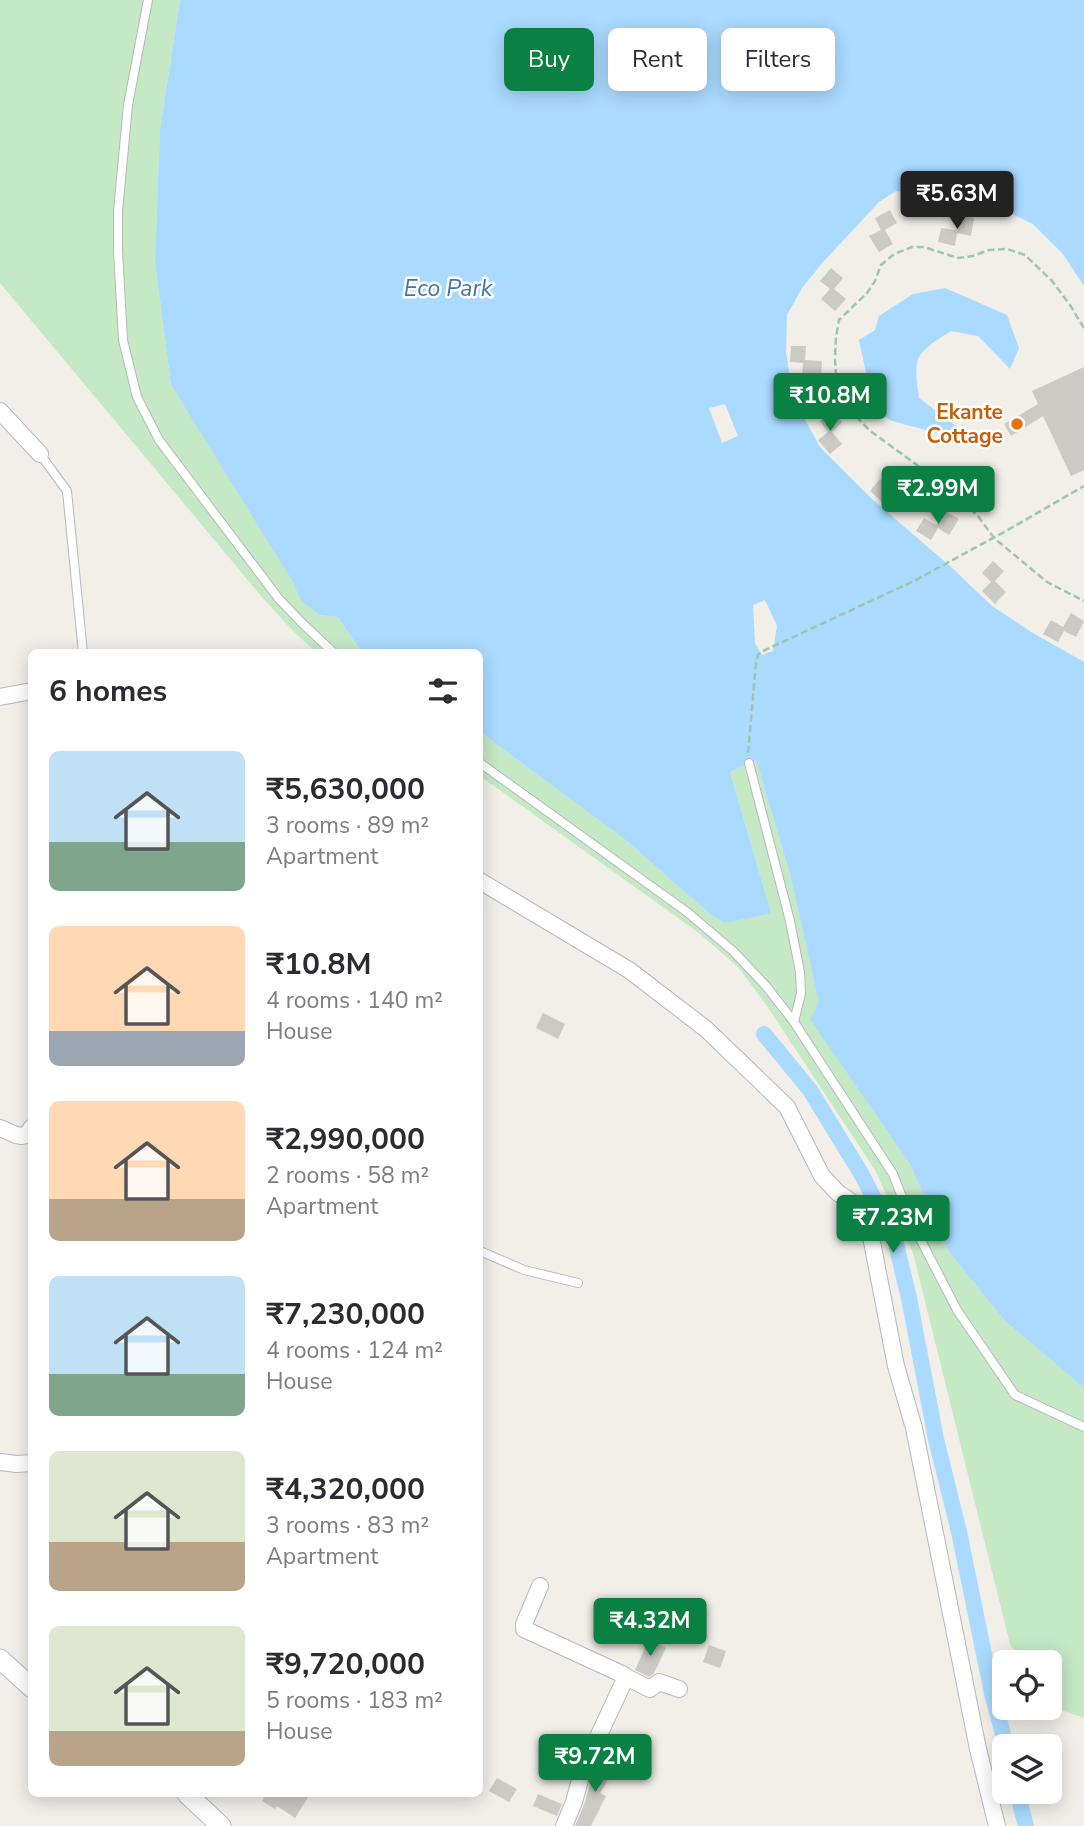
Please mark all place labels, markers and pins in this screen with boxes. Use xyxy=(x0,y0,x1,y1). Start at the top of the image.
pin: ₹5.63M xyxy=(900,172,1014,231)
pin: ₹10.8M xyxy=(773,374,887,433)
place label: Ekante Cottage xyxy=(926,398,1003,450)
marker: Ekante Cottage xyxy=(1009,416,1025,432)
pin: ₹2.99M xyxy=(881,466,995,526)
pin: ₹7.23M xyxy=(836,1196,950,1255)
pin: ₹4.32M xyxy=(593,1598,707,1658)
pin: ₹9.72M xyxy=(538,1734,652,1794)

